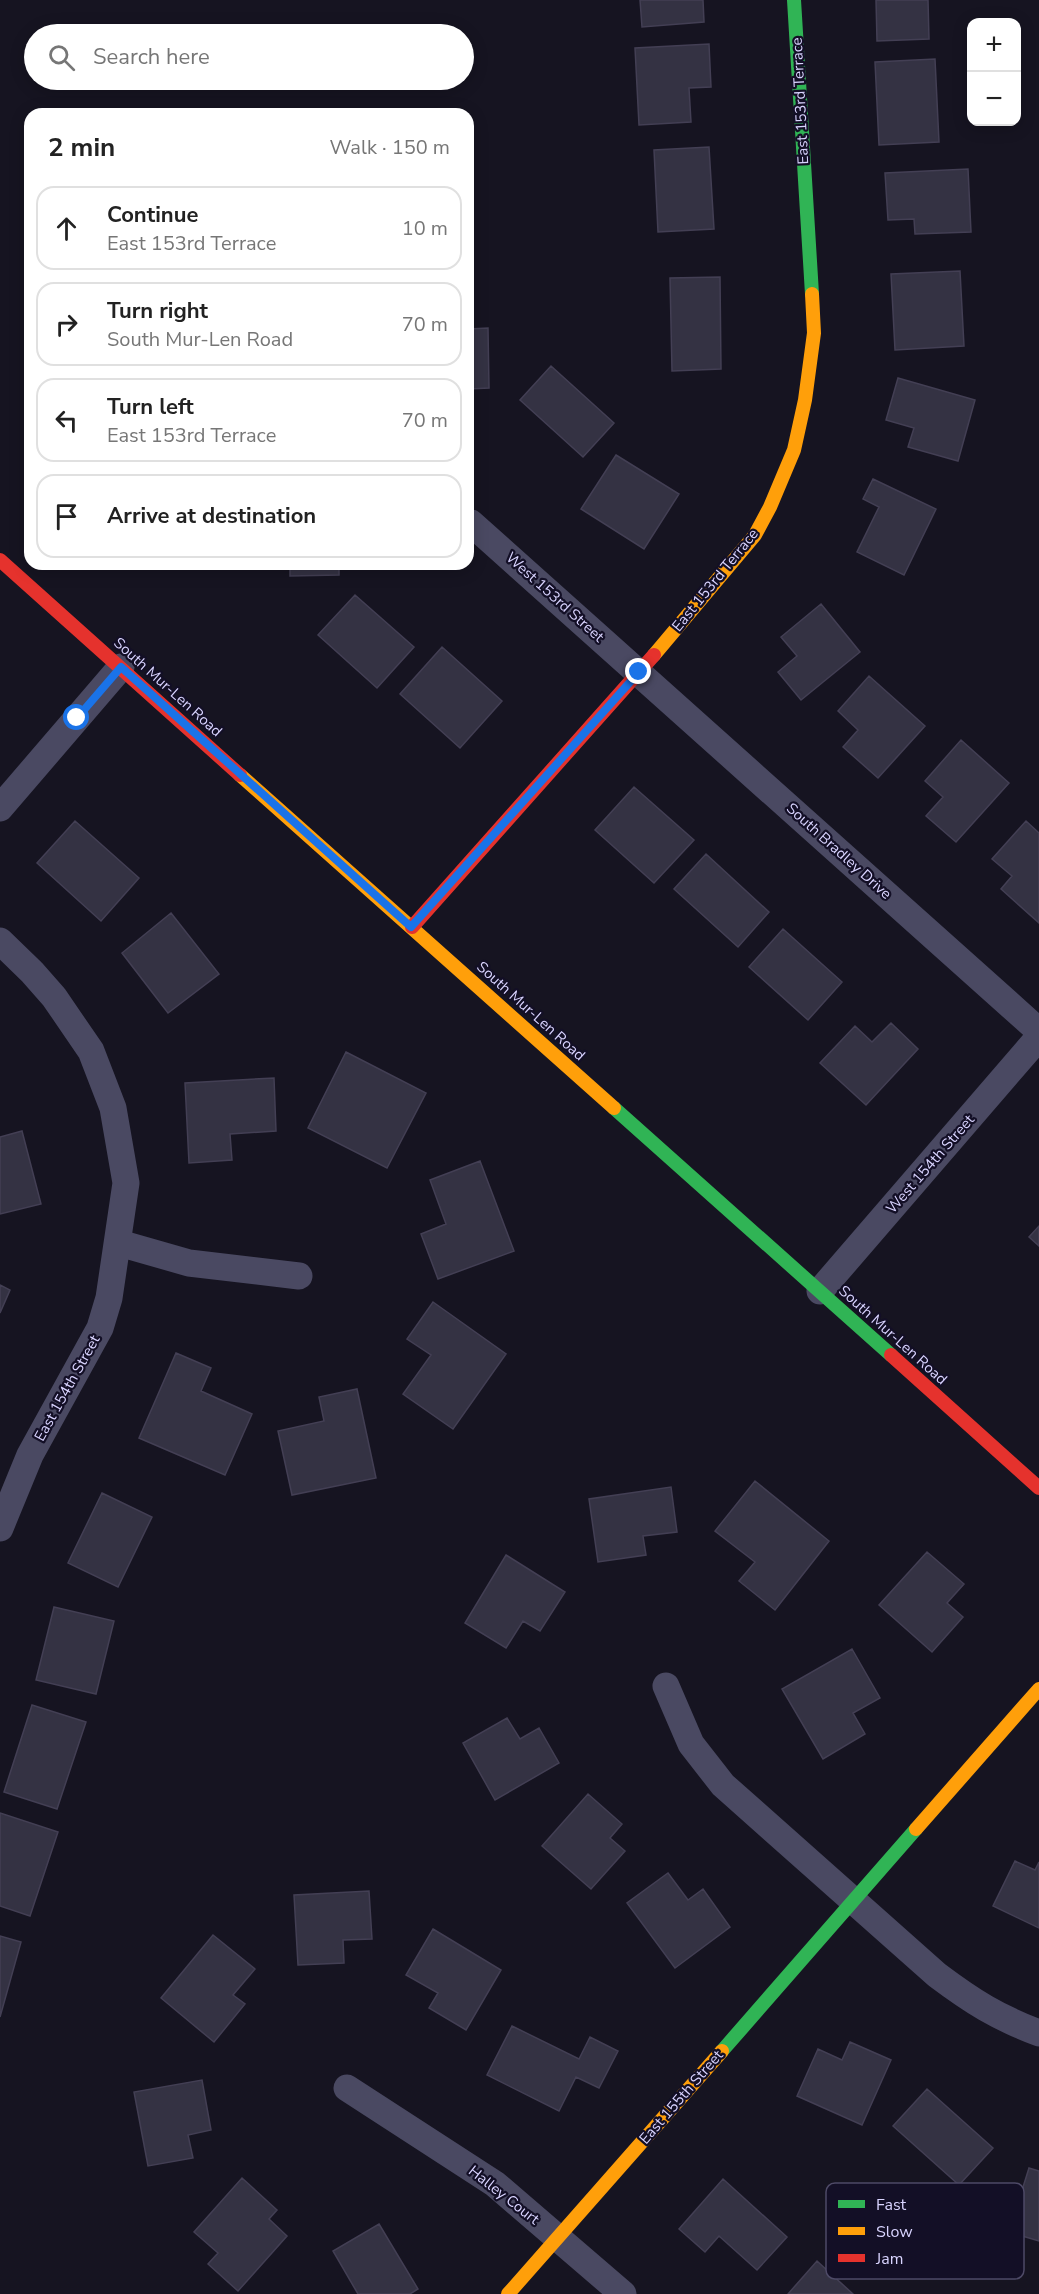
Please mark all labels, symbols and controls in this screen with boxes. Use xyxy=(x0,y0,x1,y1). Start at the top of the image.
map controls xyxy=(967,18,1021,126)
button: + xyxy=(967,18,1021,72)
search box xyxy=(24,24,474,90)
street label: East 153rd Terrace xyxy=(787,37,813,165)
icon: search xyxy=(45,41,78,74)
text: Search here xyxy=(93,42,210,72)
button: − xyxy=(967,72,1021,126)
text: 2 min xyxy=(48,130,115,165)
text: Walk · 150 m xyxy=(330,134,450,161)
text: Continue xyxy=(107,200,198,230)
icon: ahead xyxy=(50,212,83,245)
text: 10 m xyxy=(402,215,448,242)
text: East 153rd Terrace xyxy=(107,230,276,257)
text: Turn right xyxy=(107,296,208,326)
icon: right xyxy=(50,308,83,341)
text: 70 m xyxy=(402,311,448,338)
text: South Mur-Len Road xyxy=(107,326,293,353)
text: Turn left xyxy=(107,392,194,422)
icon: left xyxy=(50,404,83,437)
text: 70 m xyxy=(402,407,448,434)
text: East 153rd Terrace xyxy=(107,422,276,449)
icon: arrive xyxy=(50,500,83,533)
text: Arrive at destination xyxy=(107,501,316,531)
street label: East 153rd Terrace xyxy=(667,524,763,636)
street label: West 153rd Street xyxy=(502,548,609,647)
street label: South Mur-Len Road xyxy=(109,633,227,741)
route end xyxy=(625,658,651,684)
route start xyxy=(63,704,89,730)
street label: South Bradley Drive xyxy=(782,798,896,904)
street label: South Mur-Len Road xyxy=(472,957,590,1065)
street label: West 154th Street xyxy=(881,1110,979,1218)
street label: South Mur-Len Road xyxy=(834,1281,952,1389)
street label: East 154th Street xyxy=(30,1331,105,1445)
street label: East 155th Street xyxy=(635,2045,728,2148)
street label: Halley Court xyxy=(464,2161,544,2229)
legend xyxy=(826,2183,1024,2279)
text: Fast xyxy=(876,2194,907,2216)
text: Slow xyxy=(876,2221,913,2243)
text: Jam xyxy=(875,2248,903,2270)

